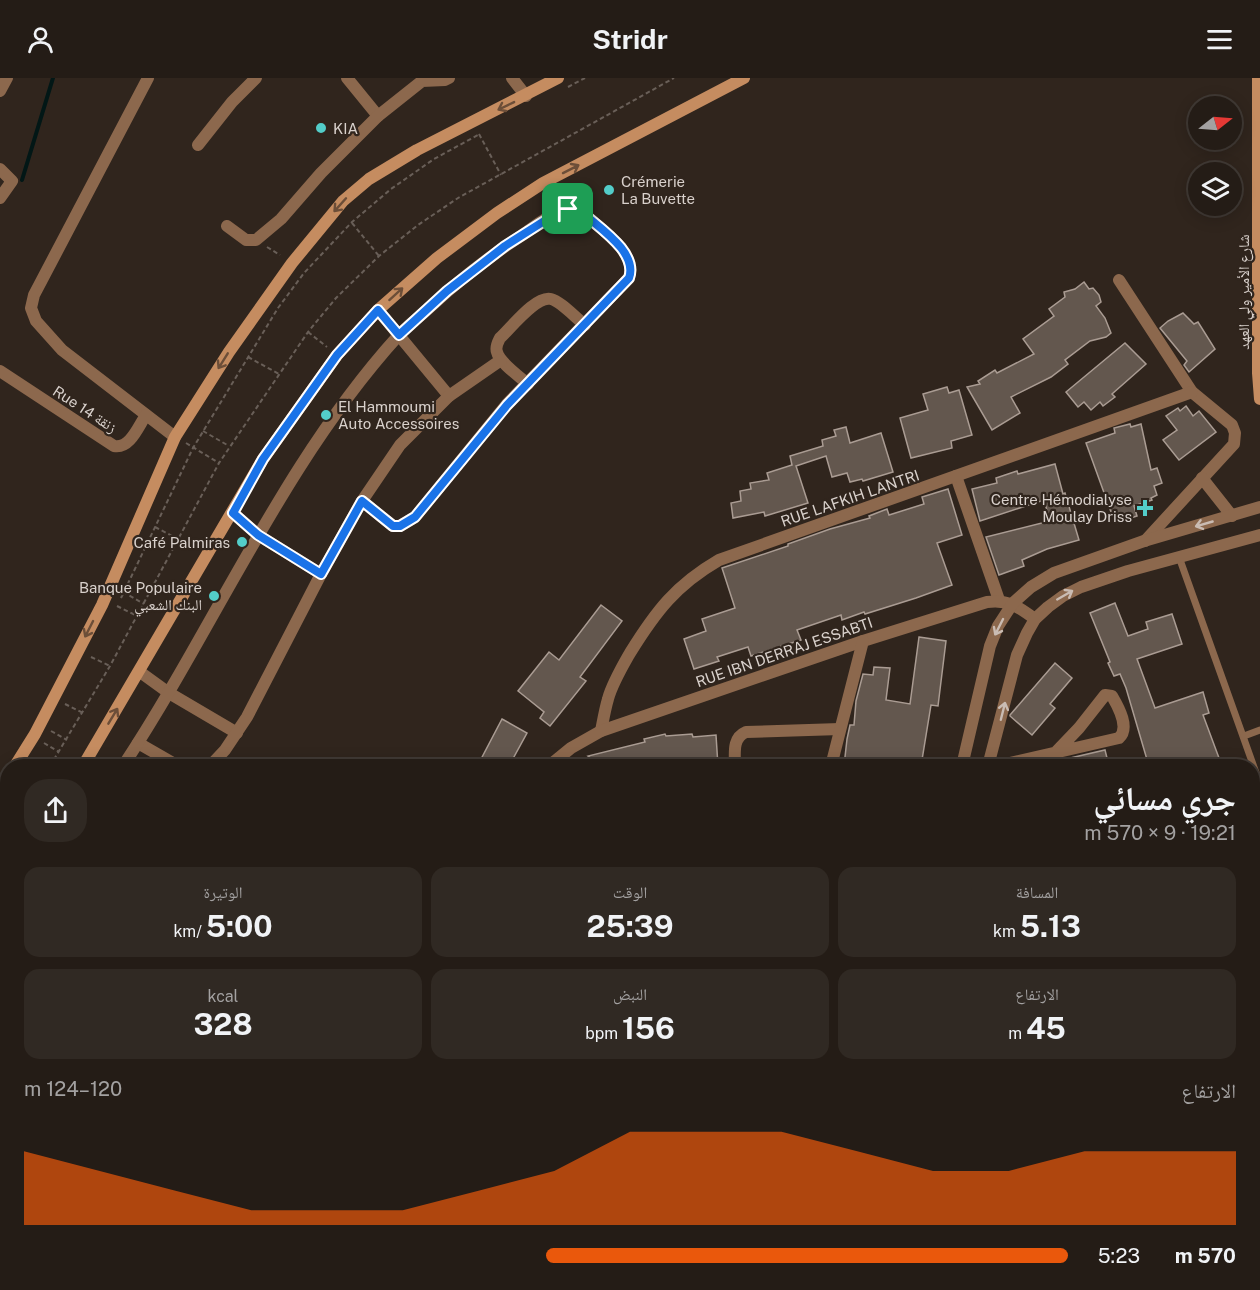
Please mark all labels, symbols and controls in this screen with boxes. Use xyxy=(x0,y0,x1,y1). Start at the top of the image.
icon: person xyxy=(24,23,57,56)
text: Stridr xyxy=(592,23,668,55)
icon: menu xyxy=(1203,23,1236,56)
north arrow xyxy=(1188,96,1242,150)
map controls xyxy=(1188,96,1242,216)
one-way arrow xyxy=(498,100,516,112)
place label: KIA xyxy=(333,120,358,137)
marker: KIA xyxy=(314,121,328,135)
button: layers xyxy=(1188,162,1242,216)
one-way arrow xyxy=(562,163,579,175)
place label: Crémerie La Buvette xyxy=(621,173,695,207)
pin xyxy=(542,183,593,234)
marker: Crémerie La Buvette xyxy=(602,183,616,197)
icon: arrive xyxy=(551,192,584,225)
one-way arrow xyxy=(333,197,347,212)
street label: شارع الأمير ولي العهد xyxy=(1235,234,1255,350)
one-way arrow xyxy=(388,287,403,301)
one-way arrow xyxy=(217,352,229,369)
street label: Rue 14 زنقة xyxy=(49,382,120,437)
place label: El Hammoumi Auto Accessoires xyxy=(338,398,459,432)
marker: El Hammoumi Auto Accessoires xyxy=(319,408,333,422)
street label: RUE LAFKIH LANTRI xyxy=(778,466,922,530)
place label: Centre Hémodialyse Moulay Driss xyxy=(991,491,1132,525)
marker: Centre Hémodialyse Moulay Driss xyxy=(1136,499,1154,517)
one-way arrow xyxy=(1195,519,1214,530)
place label: Café Palmiras xyxy=(133,534,230,551)
marker: Café Palmiras xyxy=(235,535,249,549)
place label: Banque Populaire البنك الشعبي xyxy=(79,579,202,616)
marker: Banque Populaire البنك الشعبي xyxy=(207,589,221,603)
one-way arrow xyxy=(1057,589,1074,601)
street label: RUE IBN DERRAJ ESSABTI xyxy=(693,614,875,690)
one-way arrow xyxy=(992,618,1004,636)
one-way arrow xyxy=(83,619,94,637)
one-way arrow xyxy=(997,702,1009,721)
one-way arrow xyxy=(108,708,120,725)
button: share xyxy=(24,779,87,842)
text: جري مسائي xyxy=(1093,779,1236,817)
text: 19:21 · 9 × 570 m xyxy=(1084,821,1236,845)
text: الوتيرة xyxy=(204,883,242,902)
text: الوقت xyxy=(613,883,647,902)
text: المسافة xyxy=(1016,883,1058,902)
text: 5:00 xyxy=(206,908,273,944)
text: 25:39 xyxy=(586,908,674,944)
text: 5.13 xyxy=(1020,908,1081,944)
text: /km xyxy=(173,922,206,941)
text: km xyxy=(993,922,1020,941)
text: النبض xyxy=(613,985,647,1004)
text: الارتفاع xyxy=(1015,985,1059,1004)
text: kcal xyxy=(208,987,238,1006)
text: 328 xyxy=(193,1006,253,1042)
text: 156 xyxy=(622,1010,675,1046)
text: 45 xyxy=(1026,1010,1066,1046)
text: bpm xyxy=(585,1024,622,1043)
text: m xyxy=(1008,1024,1026,1043)
text: 120–124 m xyxy=(24,1077,122,1101)
text: الارتفاع xyxy=(1181,1079,1236,1103)
text: 5:23 xyxy=(1098,1244,1140,1268)
text: 570 m xyxy=(1175,1244,1236,1268)

